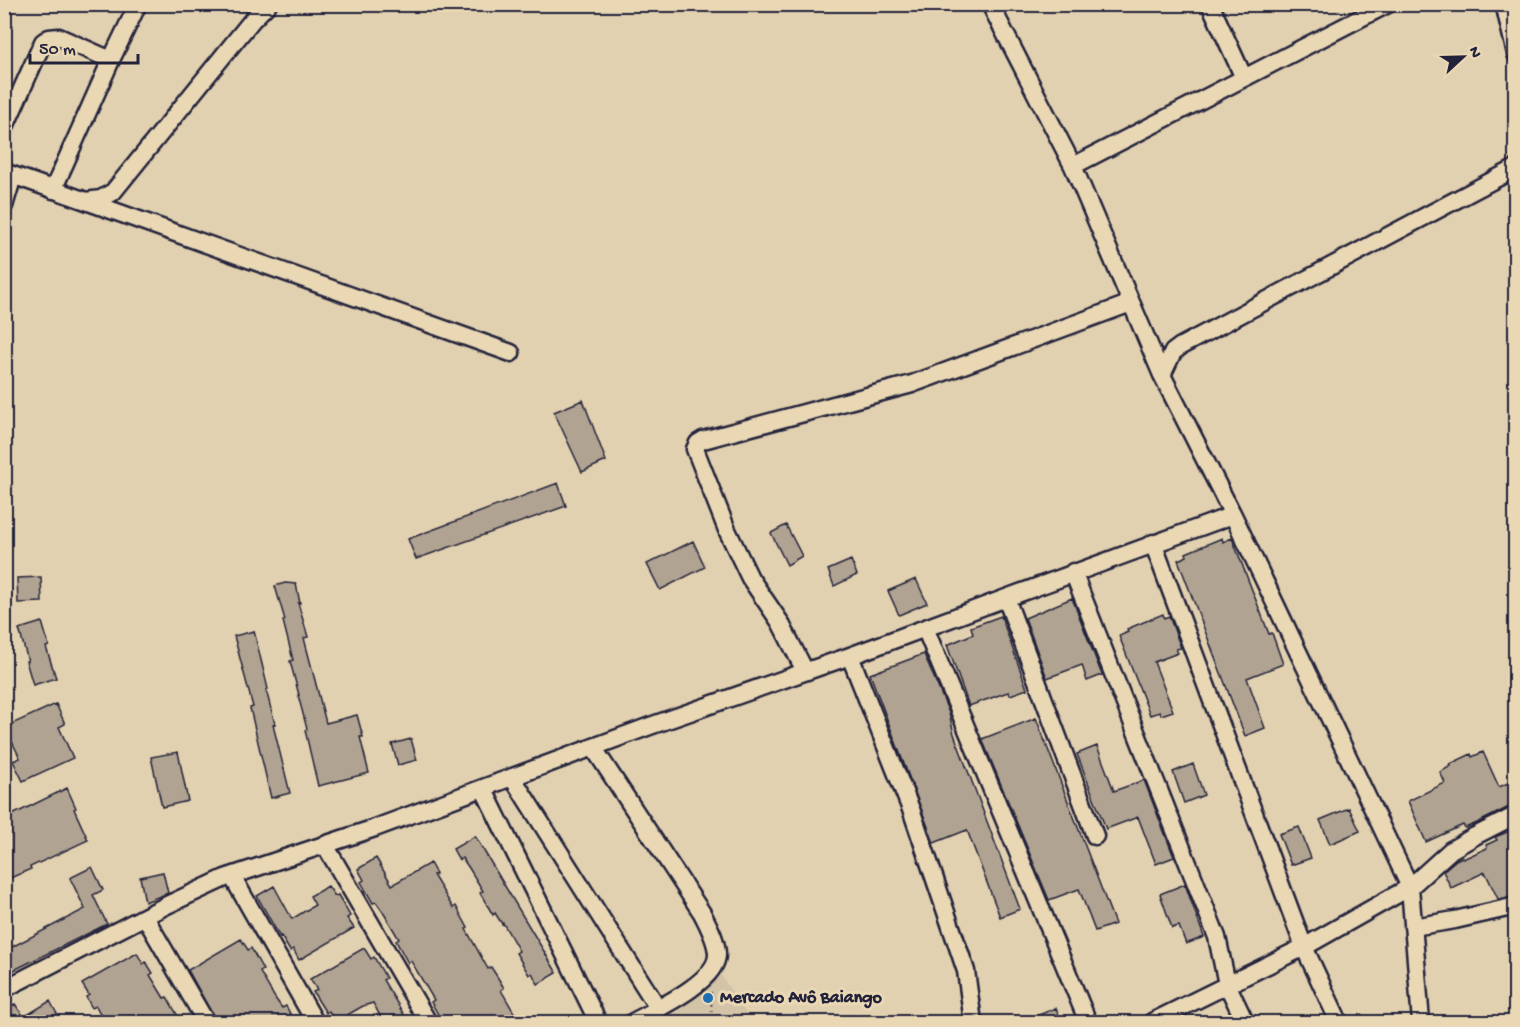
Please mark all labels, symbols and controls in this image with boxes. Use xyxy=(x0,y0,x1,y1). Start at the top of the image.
scale bar xyxy=(30,27,138,65)
north arrow xyxy=(1433,27,1493,87)
text: 50 m xyxy=(39,40,76,61)
text: N xyxy=(1463,44,1485,62)
place label: Mercado Avô Baiango xyxy=(720,988,882,1009)
marker: Mercado Avô Baiango xyxy=(701,991,715,1005)

